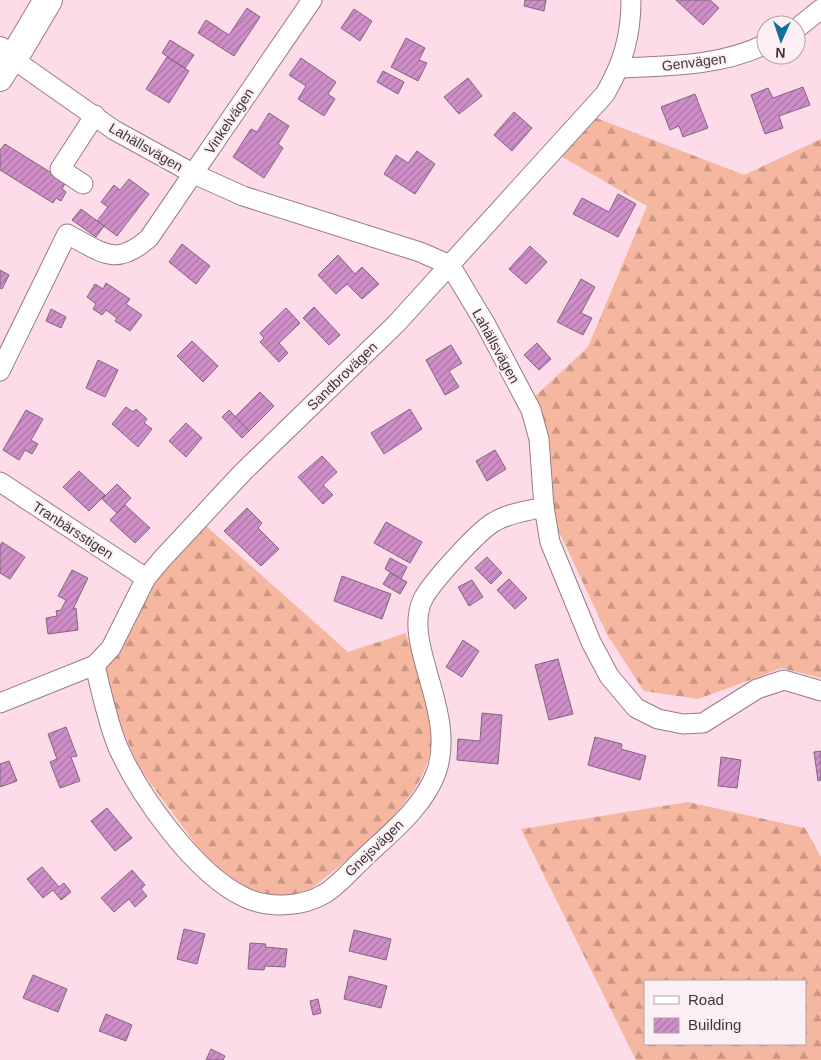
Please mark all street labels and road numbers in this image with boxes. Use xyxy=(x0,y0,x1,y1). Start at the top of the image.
street label: Genvägen xyxy=(661,50,727,74)
street label: Vinkelvägen xyxy=(201,85,257,157)
street label: Lahällsvägen xyxy=(106,119,186,175)
street label: Lahällsvägen xyxy=(469,306,523,386)
street label: Sandbrovägen xyxy=(304,339,380,413)
street label: Tranbärsstigen xyxy=(30,498,116,562)
street label: Gnejsvägen xyxy=(342,816,406,880)

